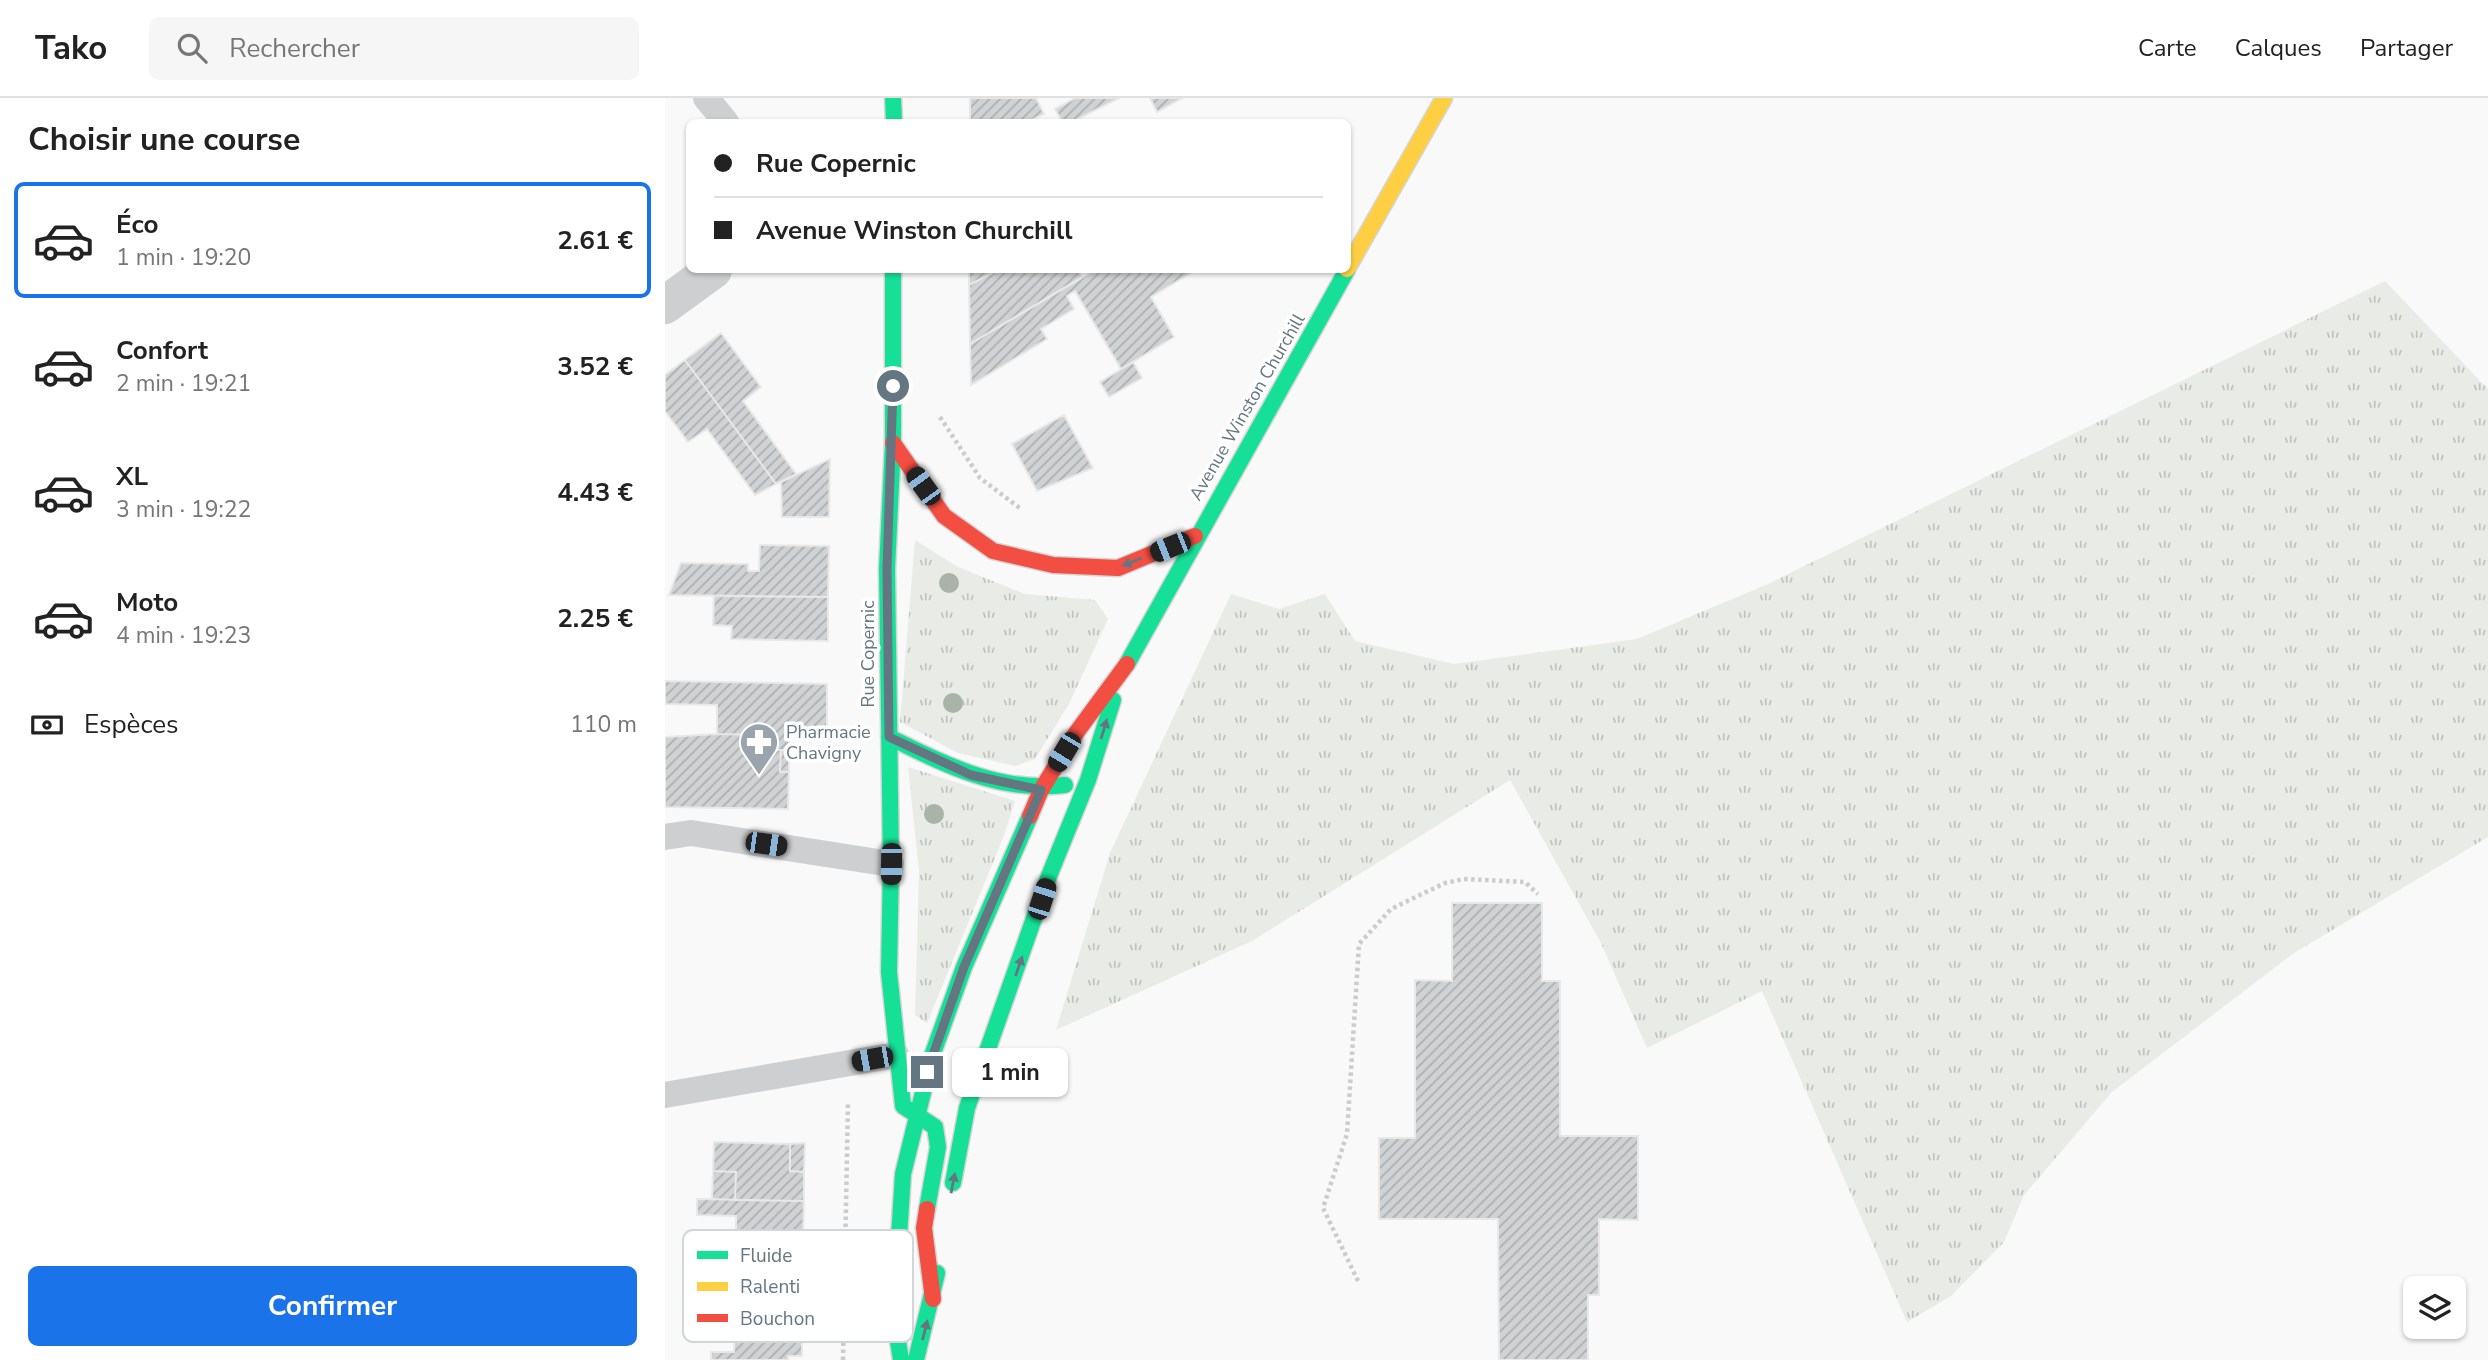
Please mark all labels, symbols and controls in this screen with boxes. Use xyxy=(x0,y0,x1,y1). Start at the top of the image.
search box xyxy=(149,17,639,80)
text: Tako xyxy=(35,26,107,71)
icon: search xyxy=(173,29,211,67)
text: Rechercher xyxy=(229,31,360,66)
text: Carte xyxy=(2138,32,2197,64)
text: Calques xyxy=(2235,32,2322,64)
text: Partager xyxy=(2360,32,2453,64)
text: Choisir une course xyxy=(28,118,300,161)
text: Rue Copernic xyxy=(756,146,916,181)
text: Éco xyxy=(116,207,158,242)
icon: car xyxy=(32,209,95,272)
text: Avenue Winston Churchill xyxy=(756,213,1073,248)
text: 2.61 € xyxy=(557,223,633,258)
text: 1 min · 19:20 xyxy=(116,242,251,273)
street label: Avenue Winston Churchill xyxy=(1184,309,1311,505)
text: Confort xyxy=(116,333,208,368)
icon: car xyxy=(32,335,95,398)
text: 3.52 € xyxy=(557,349,633,384)
text: 2 min · 19:21 xyxy=(116,368,251,399)
route start xyxy=(877,370,909,402)
text: XL xyxy=(116,459,148,494)
icon: car xyxy=(32,461,95,524)
car xyxy=(903,463,944,509)
text: 4.43 € xyxy=(557,475,633,510)
text: 3 min · 19:22 xyxy=(116,494,251,525)
car xyxy=(1147,529,1194,565)
one-way arrow xyxy=(1122,556,1143,567)
text: Moto xyxy=(116,585,178,620)
icon: car xyxy=(32,587,95,650)
street label: Rue Copernic xyxy=(856,600,880,708)
text: 2.25 € xyxy=(557,601,633,636)
text: 4 min · 19:23 xyxy=(116,620,251,651)
icon: cash xyxy=(28,706,66,744)
text: Espèces xyxy=(84,707,179,742)
text: 110 m xyxy=(570,709,637,740)
one-way arrow xyxy=(1099,719,1110,740)
place label: Pharmacie Chavigny xyxy=(786,720,871,765)
pharmacy icon: Pharmacie Chavigny xyxy=(738,721,780,776)
car xyxy=(1045,729,1084,775)
car xyxy=(744,831,789,857)
car xyxy=(881,843,902,885)
car xyxy=(1026,876,1059,922)
one-way arrow xyxy=(1014,956,1025,977)
car xyxy=(850,1045,895,1073)
callout: 1 min xyxy=(951,1048,1067,1096)
route end xyxy=(911,1056,943,1088)
text: 1 min xyxy=(980,1057,1040,1088)
one-way arrow xyxy=(948,1172,959,1194)
legend xyxy=(683,1230,913,1342)
text: Fluide xyxy=(740,1243,792,1269)
button: Confirmer xyxy=(28,1266,637,1346)
text: Ralenti xyxy=(740,1274,800,1300)
map controls xyxy=(2403,1276,2466,1339)
button: layers xyxy=(2403,1276,2466,1339)
text: Bouchon xyxy=(740,1306,815,1332)
one-way arrow xyxy=(920,1319,931,1341)

